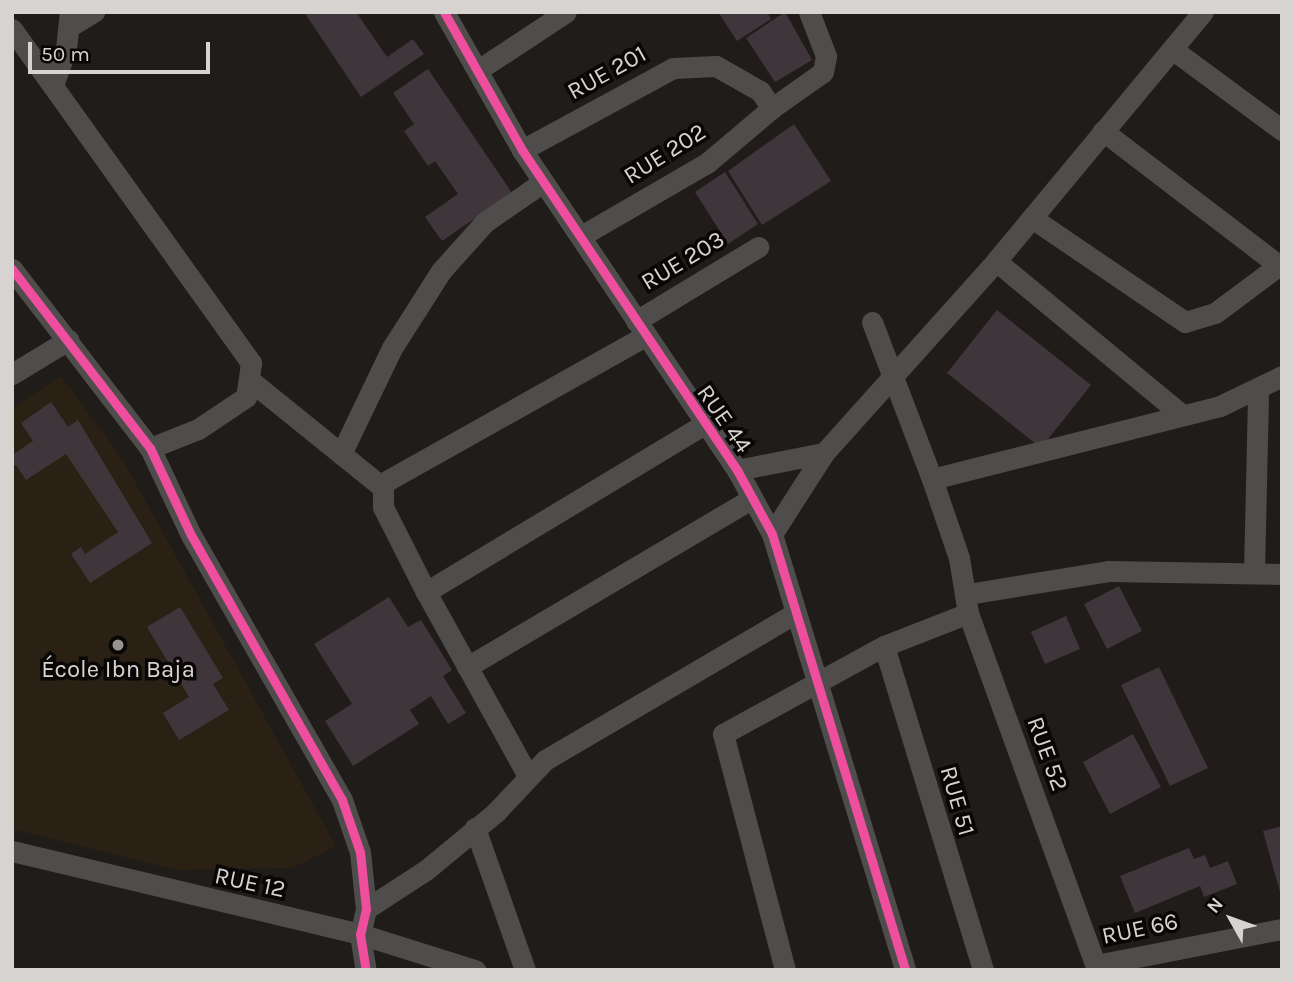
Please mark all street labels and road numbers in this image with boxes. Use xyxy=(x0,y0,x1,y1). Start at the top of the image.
street label: RUE 201 xyxy=(563,40,651,106)
street label: RUE 202 xyxy=(619,118,711,190)
street label: RUE 203 xyxy=(636,225,730,297)
street label: RUE 44 xyxy=(690,379,758,459)
street label: RUE 52 xyxy=(1020,713,1074,795)
street label: RUE 51 xyxy=(933,763,981,839)
street label: RUE 12 xyxy=(212,861,288,905)
street label: RUE 66 xyxy=(1099,907,1181,951)

